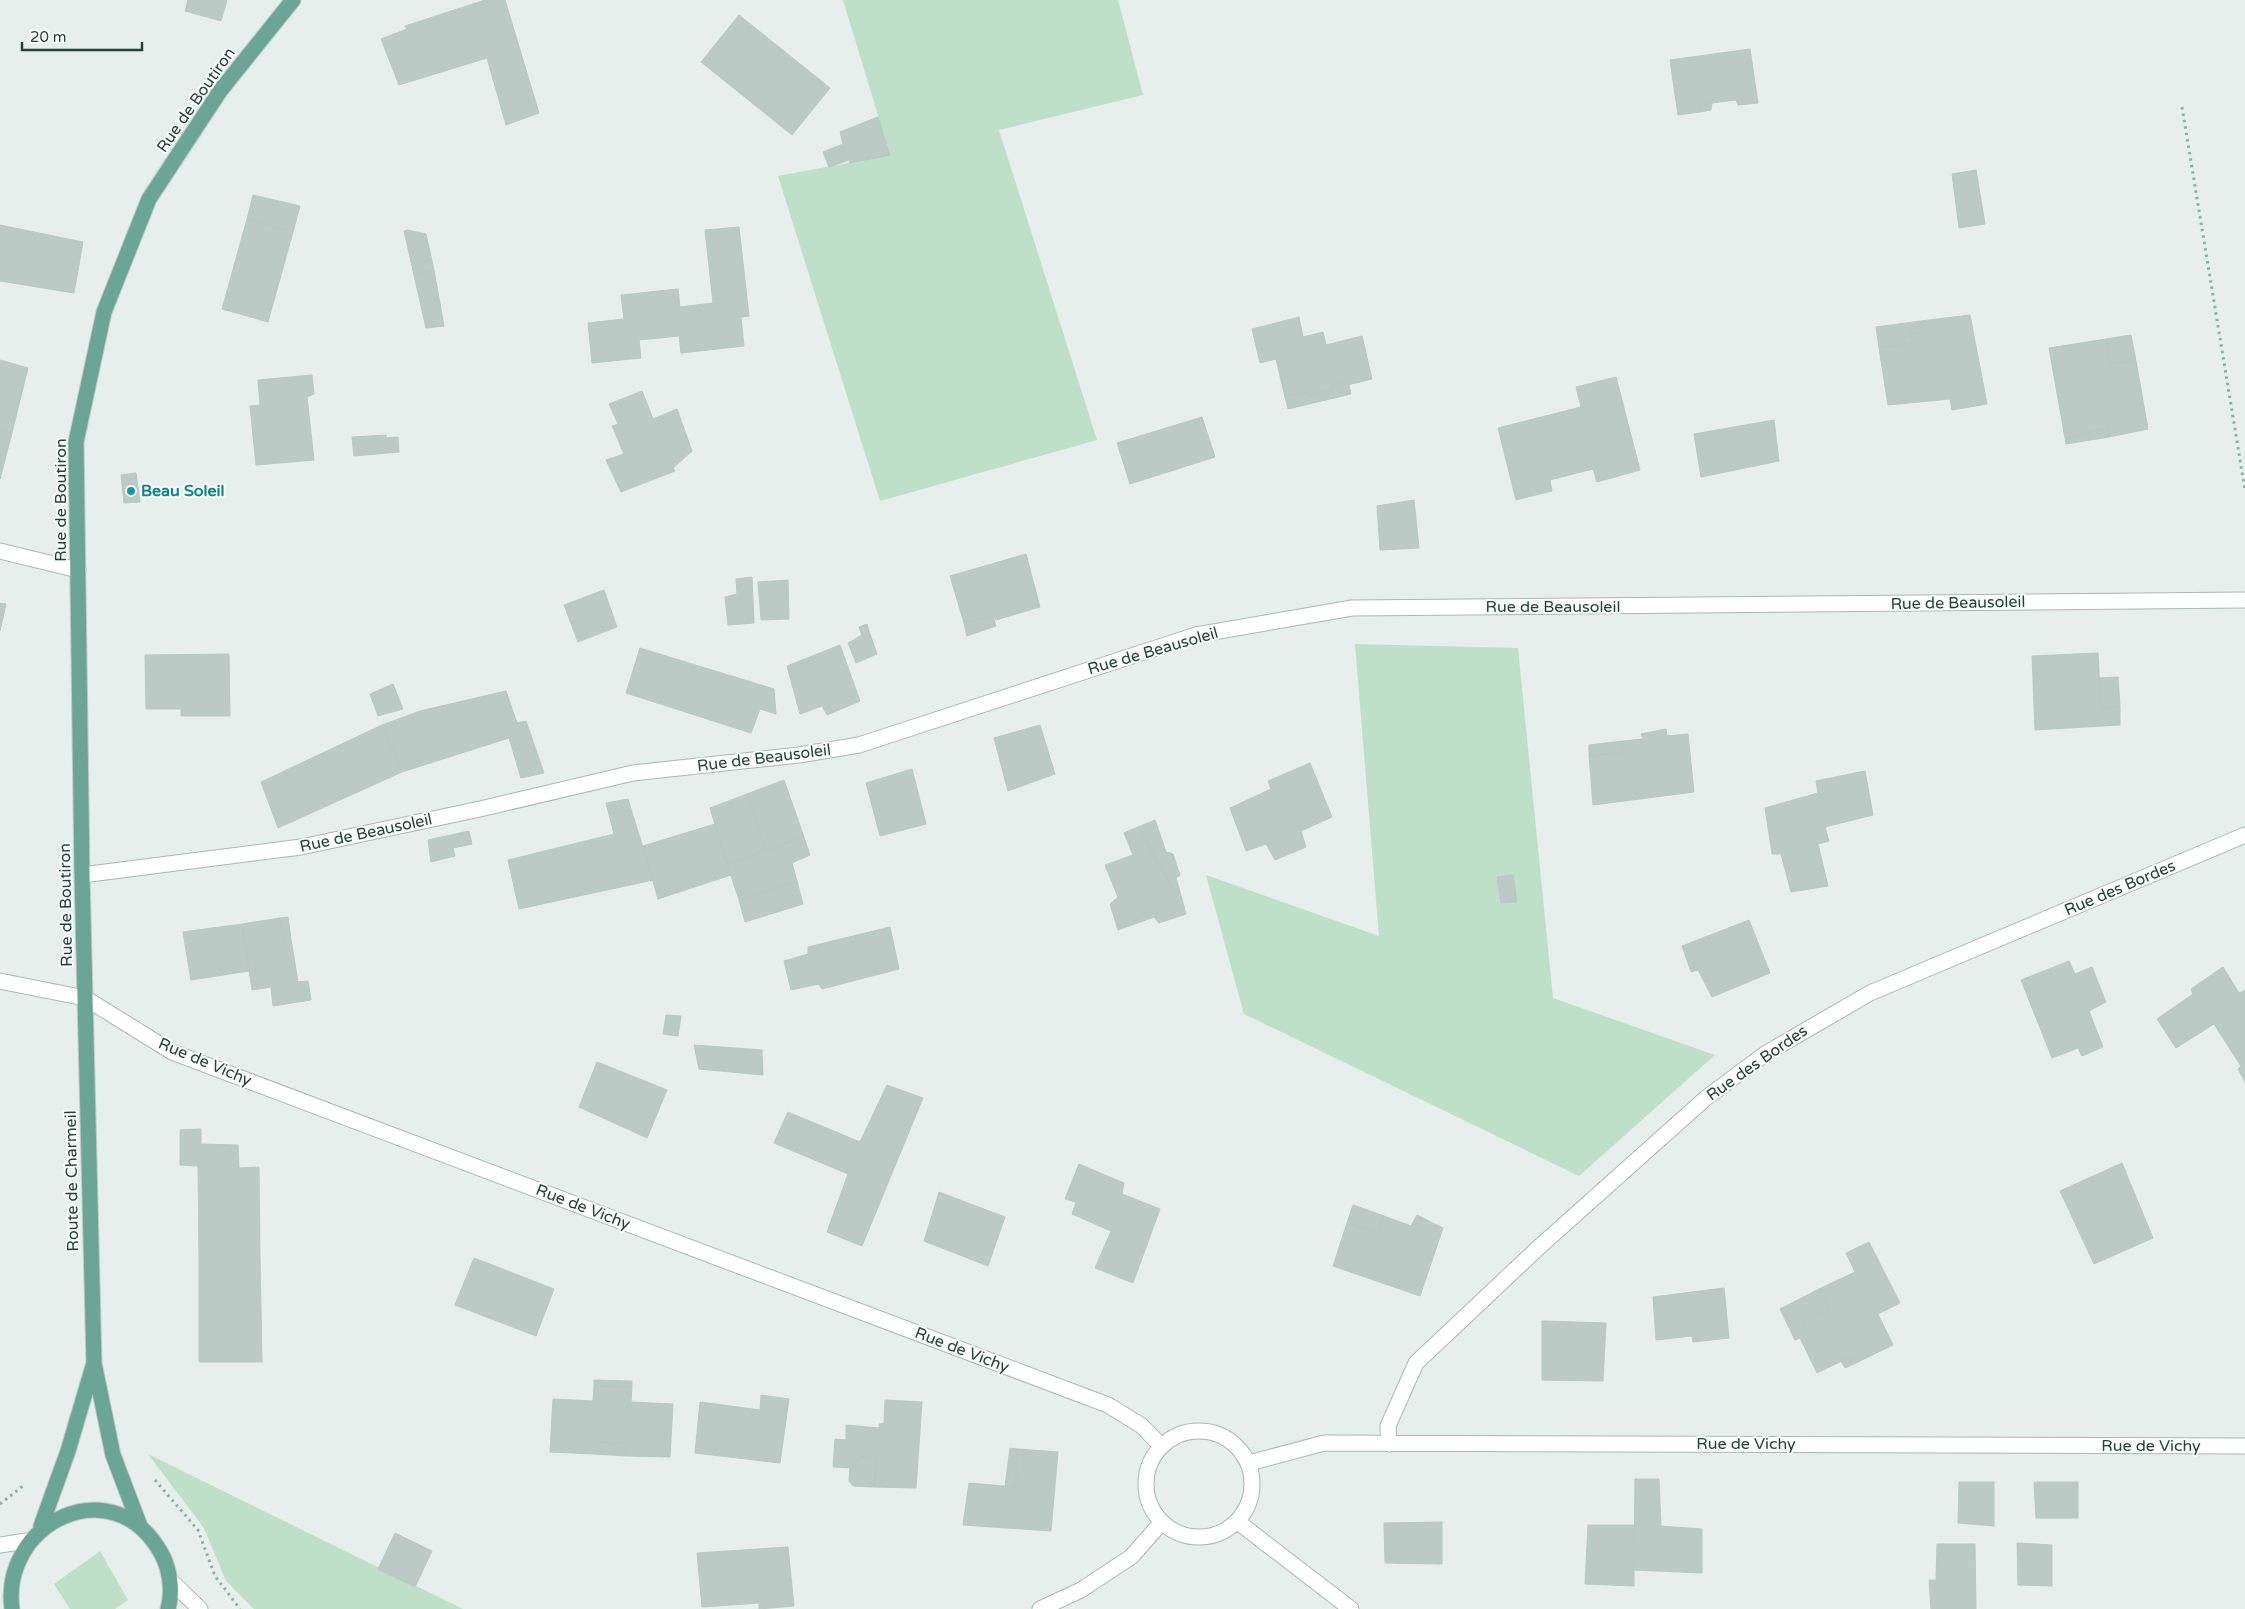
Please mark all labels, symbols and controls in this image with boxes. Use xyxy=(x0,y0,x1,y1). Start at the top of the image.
scale bar xyxy=(22,20,142,52)
text: 20 m xyxy=(30,28,67,46)
street label: Rue de Boutiron xyxy=(152,44,240,156)
street label: Rue de Boutiron xyxy=(51,438,71,562)
place label: Beau Soleil xyxy=(141,481,225,501)
marker: Beau Soleil xyxy=(125,485,137,497)
street label: Rue de Beausoleil xyxy=(1890,592,2026,614)
street label: Rue de Beausoleil xyxy=(1486,597,1620,617)
street label: Rue de Beausoleil xyxy=(1085,623,1221,679)
street label: Rue de Beausoleil xyxy=(696,740,832,776)
street label: Rue de Beausoleil xyxy=(298,809,434,857)
street label: Rue de Boutiron xyxy=(55,843,77,967)
street label: Rue des Bordes xyxy=(2061,856,2179,920)
street label: Rue des Bordes xyxy=(1703,1021,1811,1105)
street label: Rue de Vichy xyxy=(155,1033,255,1091)
street label: Route de Charmeil xyxy=(61,1110,83,1252)
street label: Rue de Vichy xyxy=(533,1180,633,1234)
street label: Rue de Vichy xyxy=(912,1323,1012,1377)
street label: Rue de Vichy xyxy=(1696,1434,1796,1454)
street label: Rue de Vichy xyxy=(2101,1436,2201,1456)

